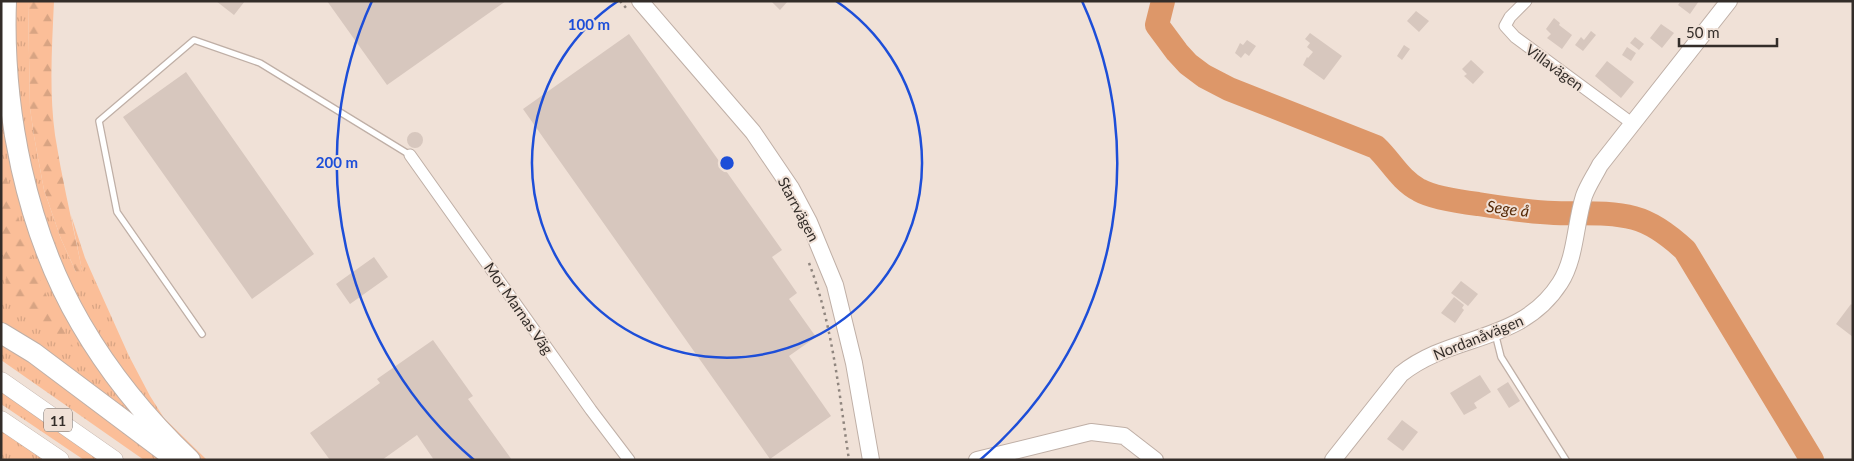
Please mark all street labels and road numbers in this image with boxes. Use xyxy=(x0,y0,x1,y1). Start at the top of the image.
street label: Villavägen xyxy=(1523,40,1587,94)
street label: Starrvägen xyxy=(774,174,824,244)
street label: Mor Marnas Väg xyxy=(481,259,557,358)
street label: Nordanåvägen xyxy=(1430,311,1526,363)
road number: 11 xyxy=(44,408,72,432)

